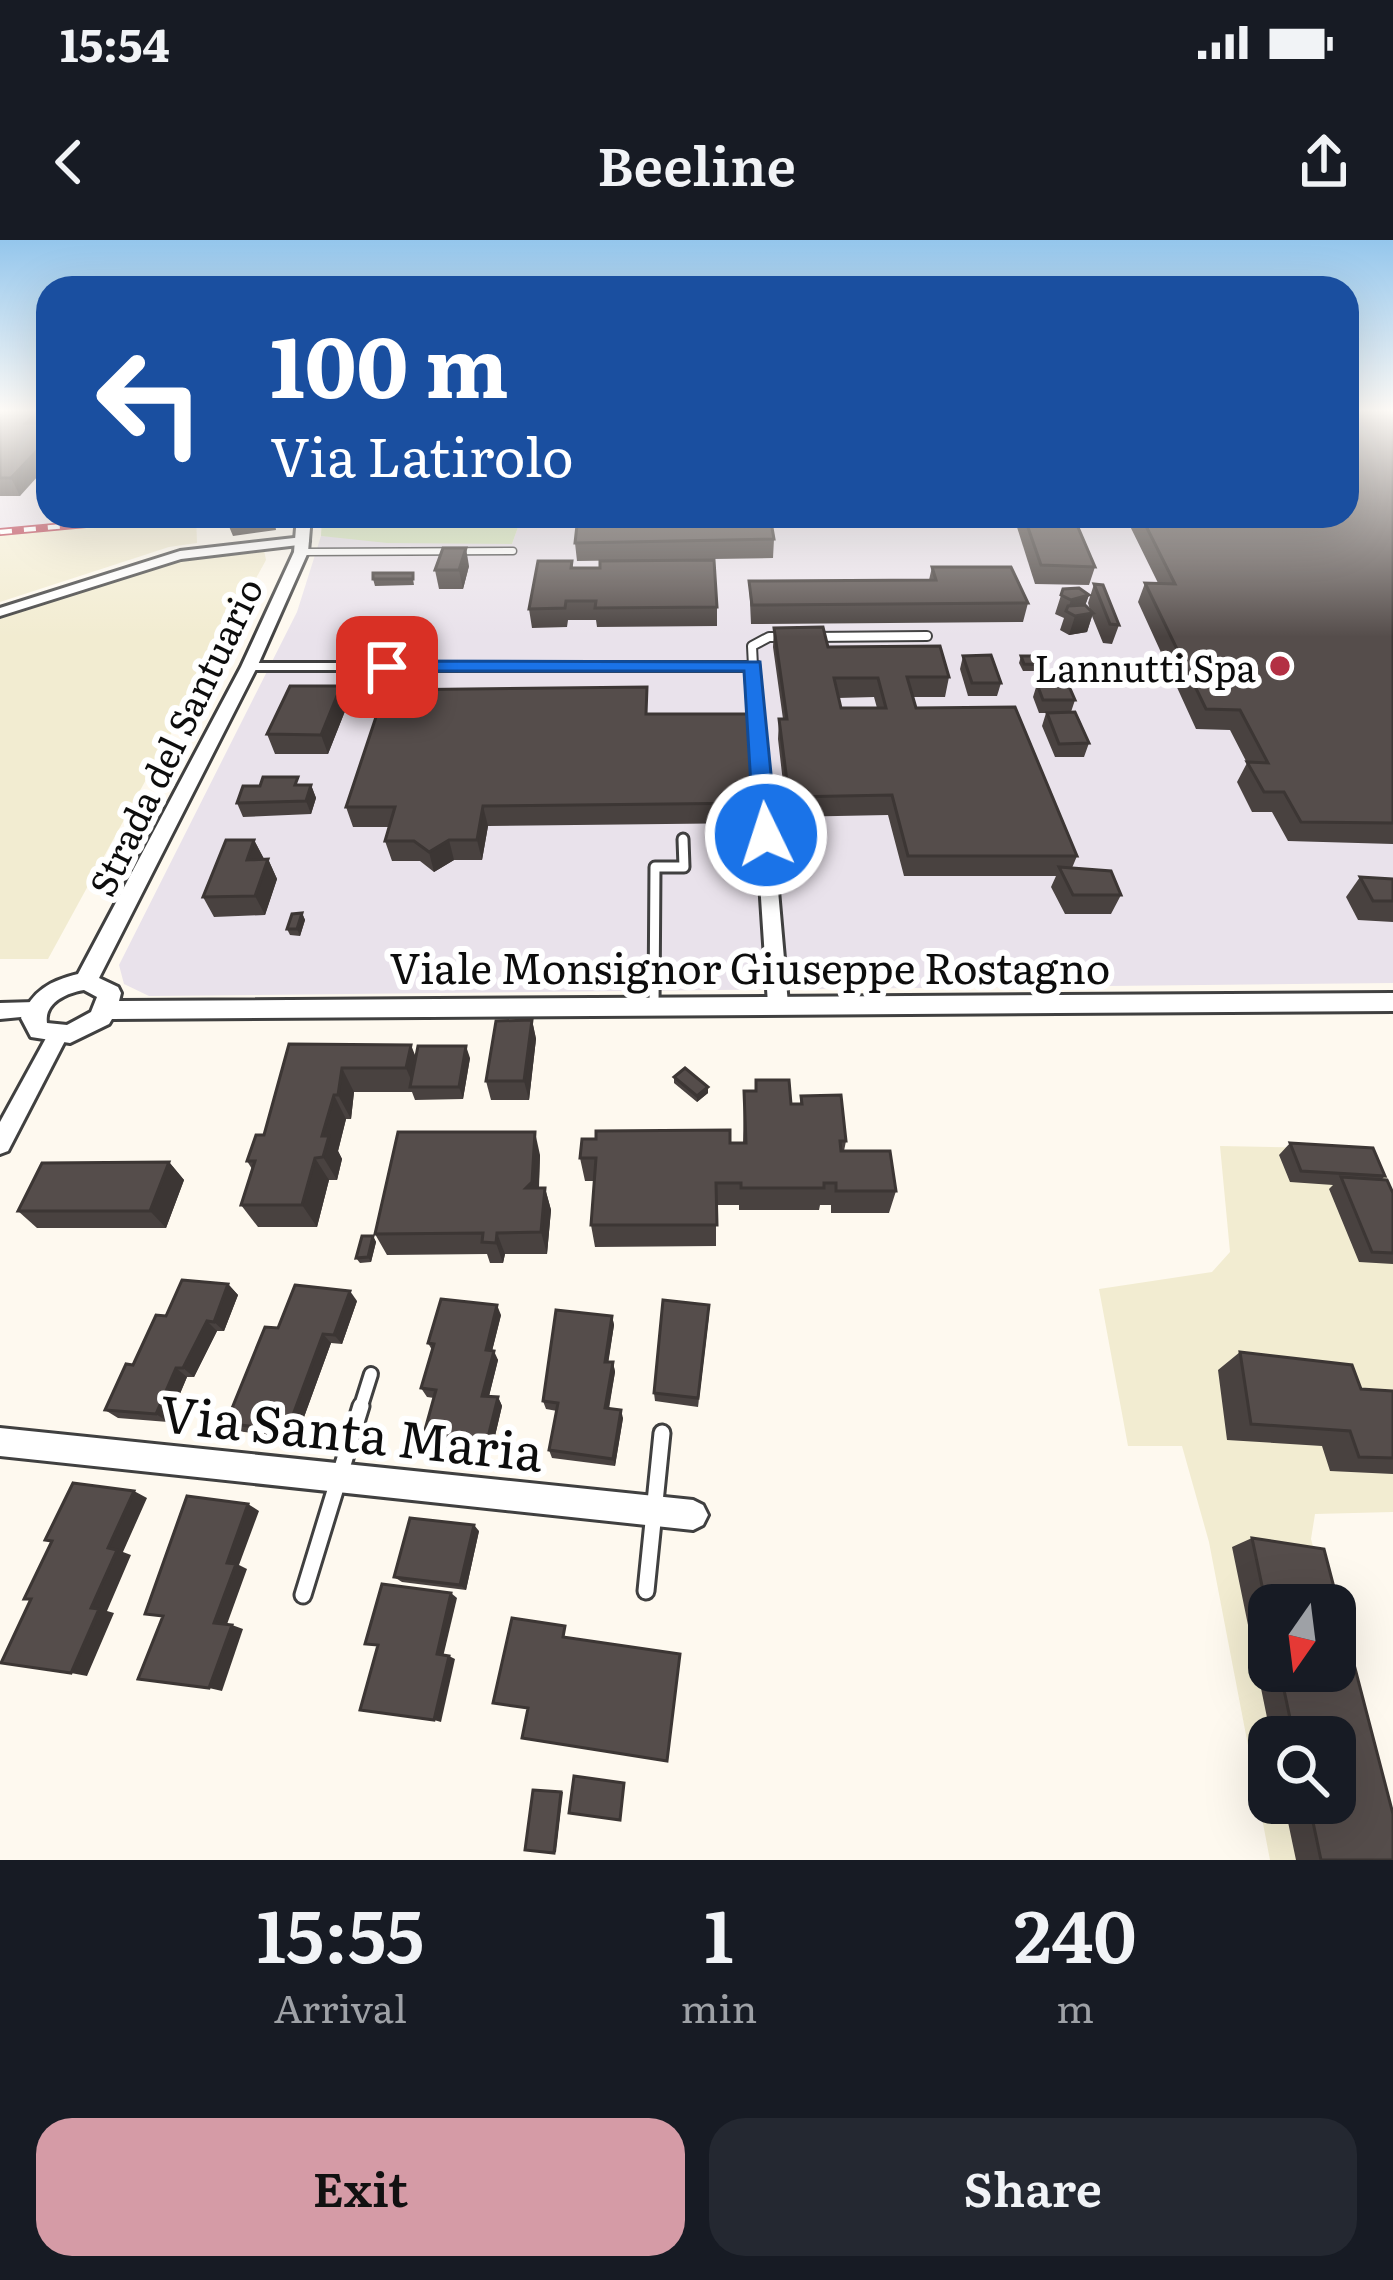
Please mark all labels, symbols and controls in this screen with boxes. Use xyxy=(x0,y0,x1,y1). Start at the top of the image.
text: 15:54 xyxy=(60,9,170,76)
text: Beeline xyxy=(597,122,796,203)
icon: back xyxy=(36,129,102,195)
icon: share xyxy=(1291,129,1357,195)
text: 100 m xyxy=(270,299,509,424)
icon: left xyxy=(72,324,228,480)
text: Via Latirolo xyxy=(270,413,574,494)
street label: Strada del Santuario xyxy=(74,568,274,904)
pin xyxy=(336,616,438,718)
icon: arrive xyxy=(354,634,420,700)
place label: Lannutti Spa xyxy=(1034,640,1257,693)
marker: Lannutti Spa xyxy=(1267,653,1293,679)
position arrow xyxy=(703,772,829,898)
street label: Viale Monsignor Giuseppe Rostagno xyxy=(390,935,1110,997)
street label: Via Santa Maria xyxy=(157,1372,548,1488)
north arrow xyxy=(1248,1584,1356,1692)
map controls xyxy=(1248,1584,1356,1824)
button: search xyxy=(1248,1716,1356,1824)
text: 15:55 xyxy=(256,1878,424,1985)
text: 1 xyxy=(704,1878,734,1985)
text: 240 xyxy=(1014,1878,1137,1985)
text: Arrival xyxy=(274,1977,407,2035)
text: min xyxy=(681,1977,757,2035)
text: m xyxy=(1056,1977,1094,2035)
button: Exit xyxy=(36,2118,685,2256)
button: Share xyxy=(709,2118,1357,2256)

